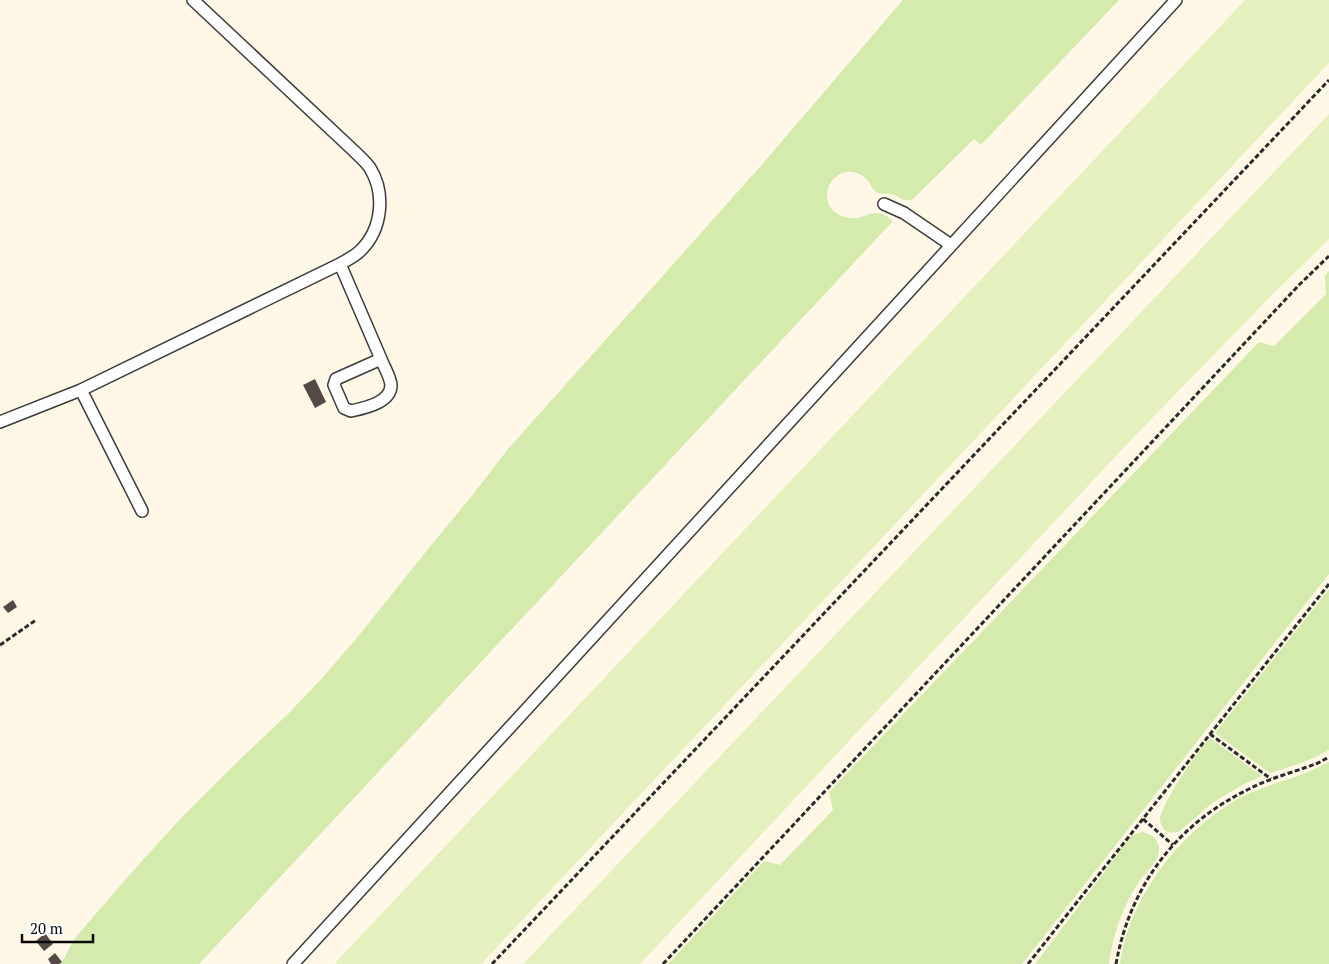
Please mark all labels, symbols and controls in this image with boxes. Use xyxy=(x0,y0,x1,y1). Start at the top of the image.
scale bar xyxy=(22,912,94,944)
text: 20 m xyxy=(30,918,63,938)

